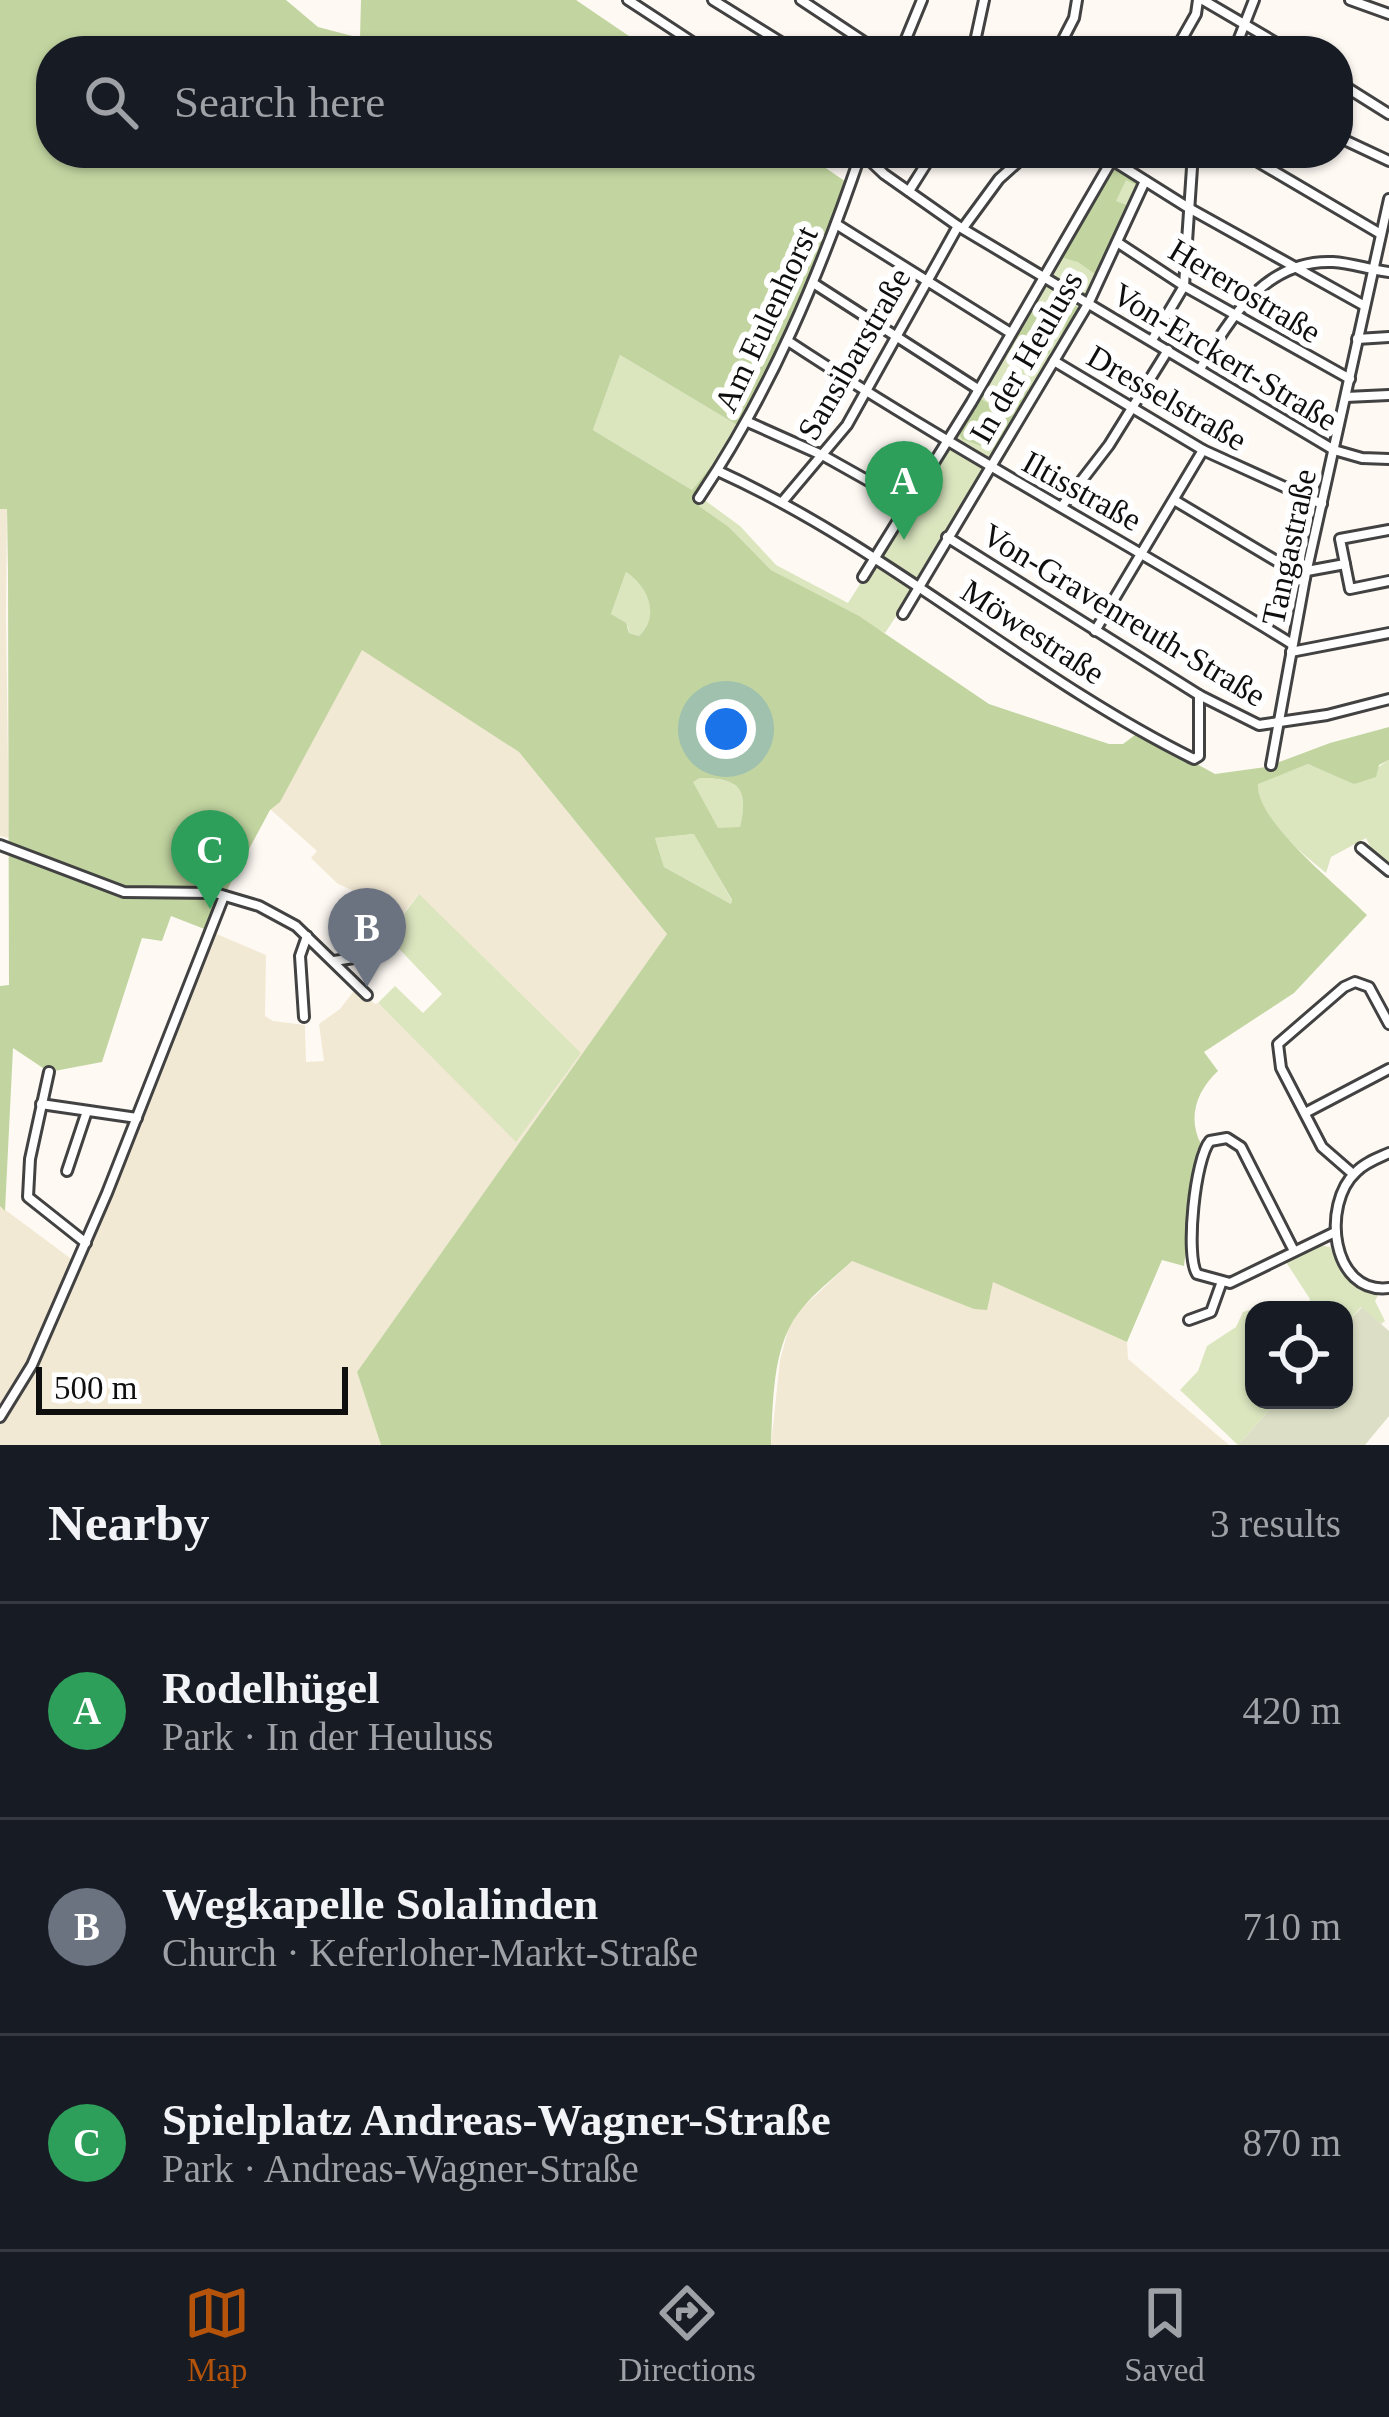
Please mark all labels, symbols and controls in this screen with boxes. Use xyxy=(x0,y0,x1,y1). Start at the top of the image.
search box xyxy=(36,36,1353,168)
icon: search xyxy=(78,69,144,135)
text: Search here xyxy=(174,77,385,127)
street label: Am Eulenhorst xyxy=(707,220,825,418)
street label: Hererostraße xyxy=(1163,232,1327,350)
street label: Sansibarstraße xyxy=(790,262,918,446)
street label: In der Heuluss xyxy=(962,265,1090,449)
street label: Von-Erckert-Straße xyxy=(1106,276,1344,438)
street label: Dresselstraße xyxy=(1081,338,1253,458)
pin: A xyxy=(865,441,943,540)
street label: Iltisstraße xyxy=(1016,444,1148,538)
street label: Tangastraße xyxy=(1255,466,1323,628)
street label: Von-Gravenreuth-Straße xyxy=(976,516,1272,714)
street label: Möwestraße xyxy=(955,572,1111,692)
your location xyxy=(696,699,756,759)
pin: C xyxy=(171,810,249,909)
pin: B xyxy=(328,888,406,987)
map controls xyxy=(1245,1301,1353,1409)
button: locate xyxy=(1245,1301,1353,1409)
scale bar xyxy=(36,1361,348,1414)
text: 500 m xyxy=(54,1370,137,1406)
text: Nearby xyxy=(48,1495,209,1551)
text: 3 results xyxy=(1210,1502,1341,1545)
text: Rodelhügel xyxy=(162,1663,380,1713)
text: A xyxy=(73,1689,101,1732)
text: 420 m xyxy=(1242,1689,1341,1732)
text: Park · In der Heuluss xyxy=(162,1715,493,1758)
text: Wegkapelle Solalinden xyxy=(162,1879,598,1929)
text: B xyxy=(74,1905,100,1948)
text: 710 m xyxy=(1242,1905,1341,1948)
text: Church · Keferloher-Markt-Straße xyxy=(162,1931,698,1974)
text: Spielplatz Andreas-Wagner-Straße xyxy=(162,2095,831,2145)
text: C xyxy=(73,2121,101,2164)
text: 870 m xyxy=(1242,2121,1341,2164)
text: Park · Andreas-Wagner-Straße xyxy=(162,2147,639,2190)
tab: Map xyxy=(184,2280,250,2389)
tab: Directions xyxy=(618,2280,756,2389)
tab: Saved xyxy=(1124,2280,1205,2389)

